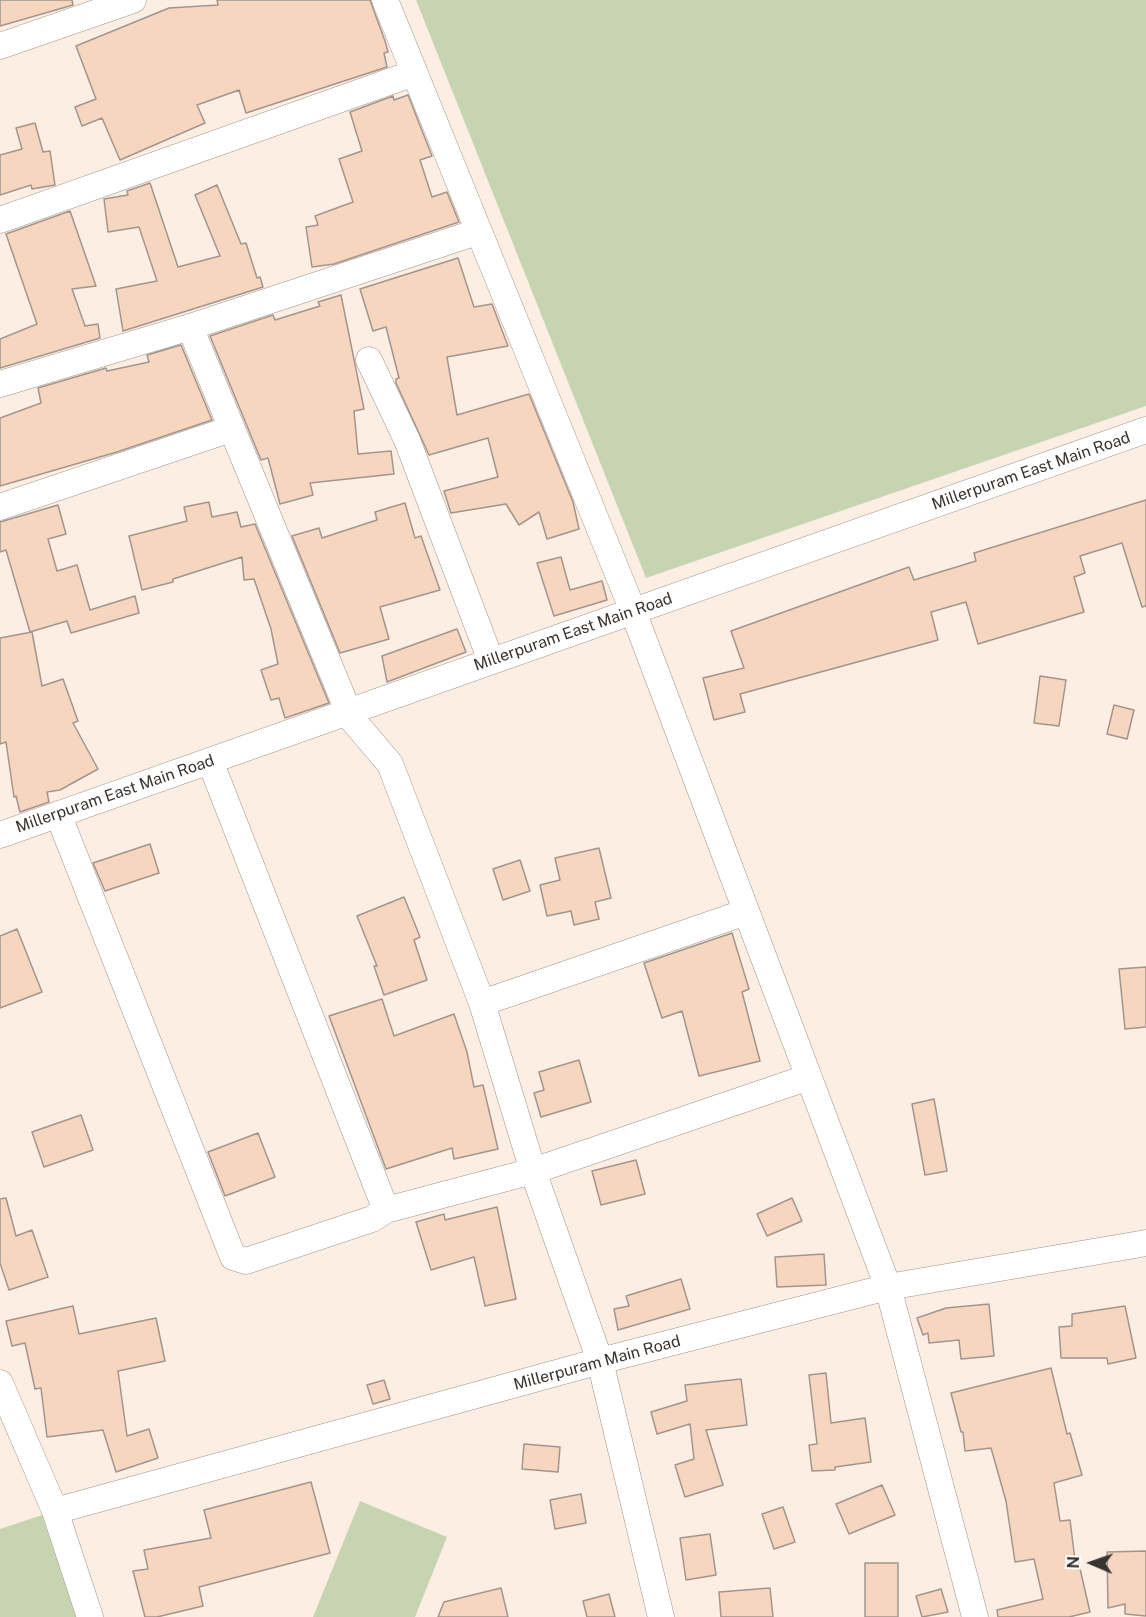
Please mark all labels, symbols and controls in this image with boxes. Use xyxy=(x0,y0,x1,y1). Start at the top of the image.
street label: Millerpuram East Main Road xyxy=(929,428,1133,514)
street label: Millerpuram East Main Road xyxy=(471,589,675,675)
street label: Millerpuram East Main Road xyxy=(13,751,217,837)
street label: Millerpuram Main Road xyxy=(511,1331,683,1395)
north arrow xyxy=(1062,1533,1122,1593)
text: N xyxy=(1064,1556,1083,1569)

